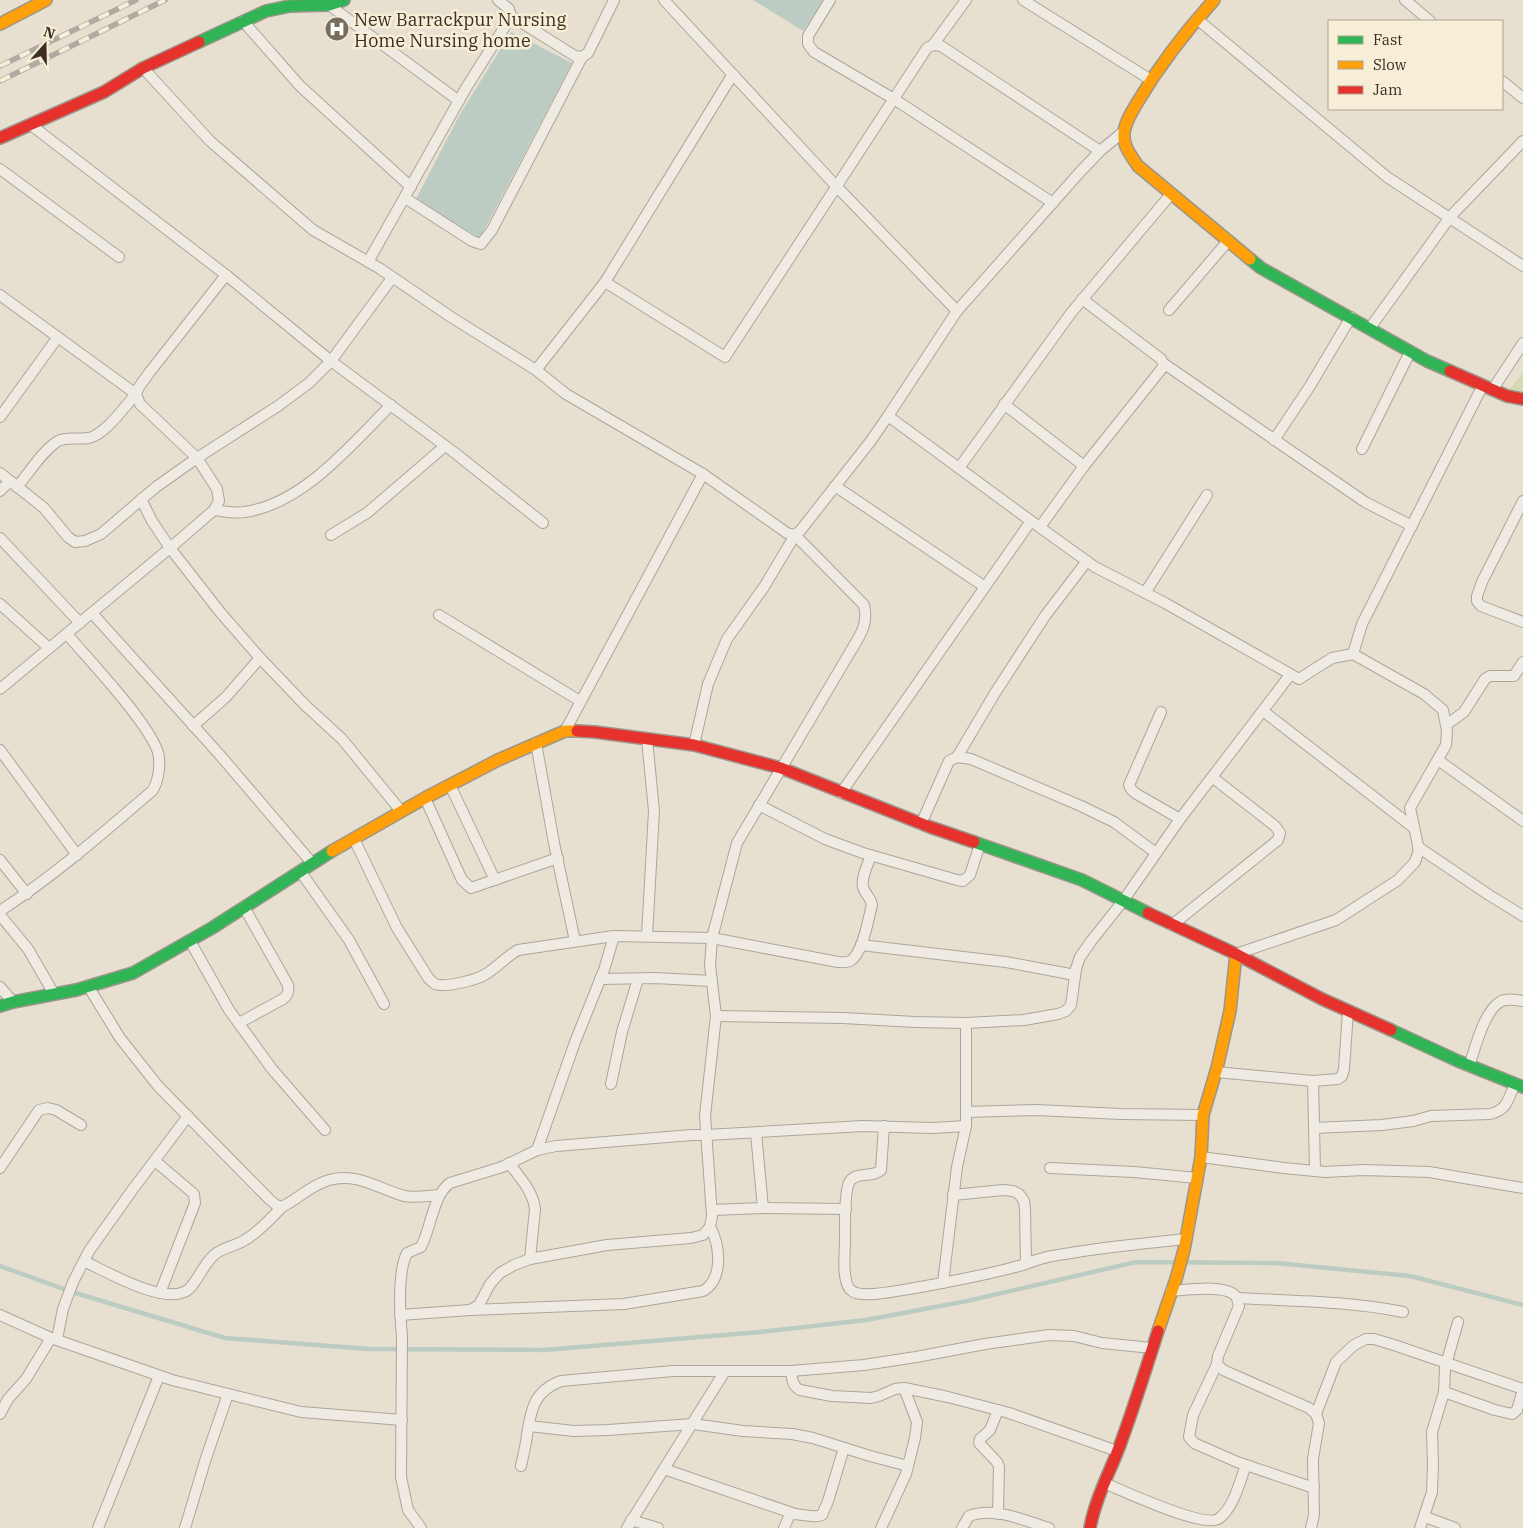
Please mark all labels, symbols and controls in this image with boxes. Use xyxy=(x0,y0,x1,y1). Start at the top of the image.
place label: New Barrackpur Nursing Home Nursing home xyxy=(354,8,567,52)
hospital icon: New Barrackpur Nursing Home Nursing home xyxy=(324,16,350,42)
north arrow xyxy=(20,20,70,70)
legend xyxy=(1328,20,1503,110)
text: N xyxy=(41,22,58,43)
text: Fast xyxy=(1373,30,1403,49)
text: Slow xyxy=(1373,55,1407,74)
text: Jam xyxy=(1373,80,1402,99)

